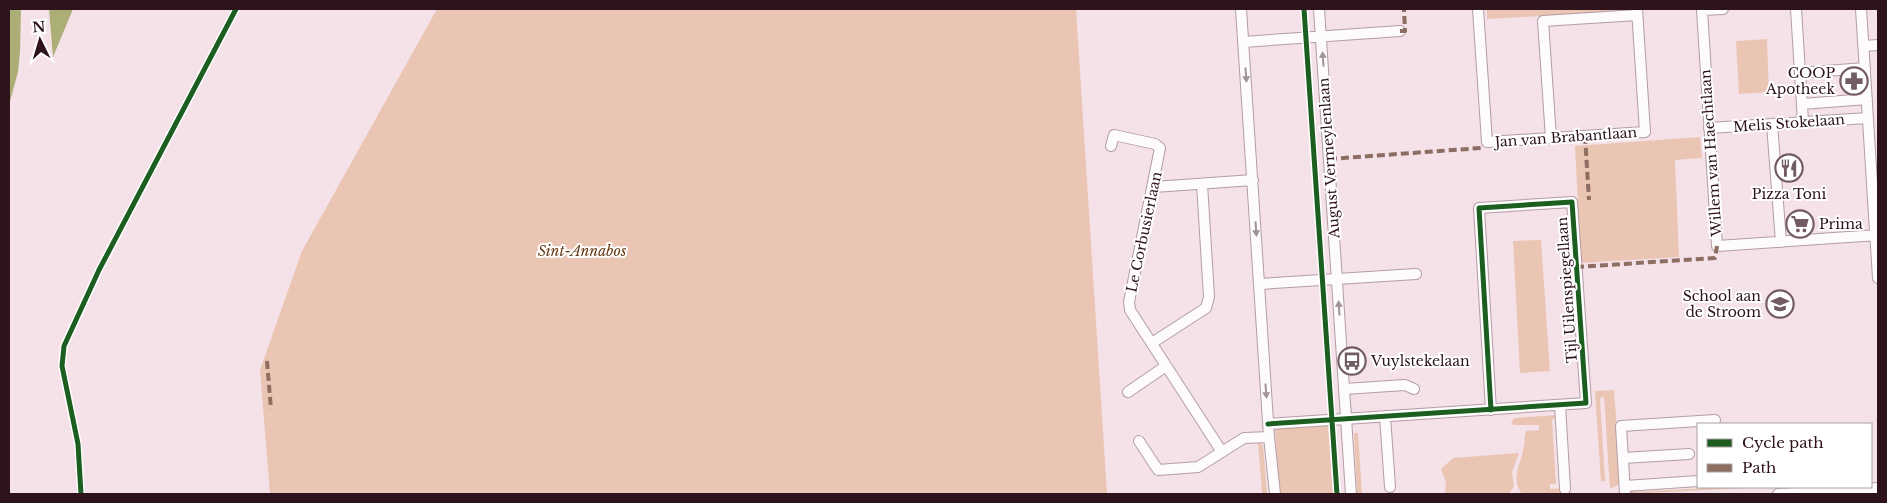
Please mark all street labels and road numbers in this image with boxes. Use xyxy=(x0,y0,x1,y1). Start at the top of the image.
street label: Willem van Haechtlaan xyxy=(1696,68,1726,238)
street label: August Vermeylenlaan xyxy=(1314,77,1344,240)
street label: Melis Stokelaan xyxy=(1733,110,1846,136)
street label: Jan van Brabantlaan xyxy=(1492,123,1638,151)
street label: Le Corbusierlaan xyxy=(1122,169,1166,294)
street label: Tijl Uilenspiegellaan xyxy=(1553,216,1581,364)

